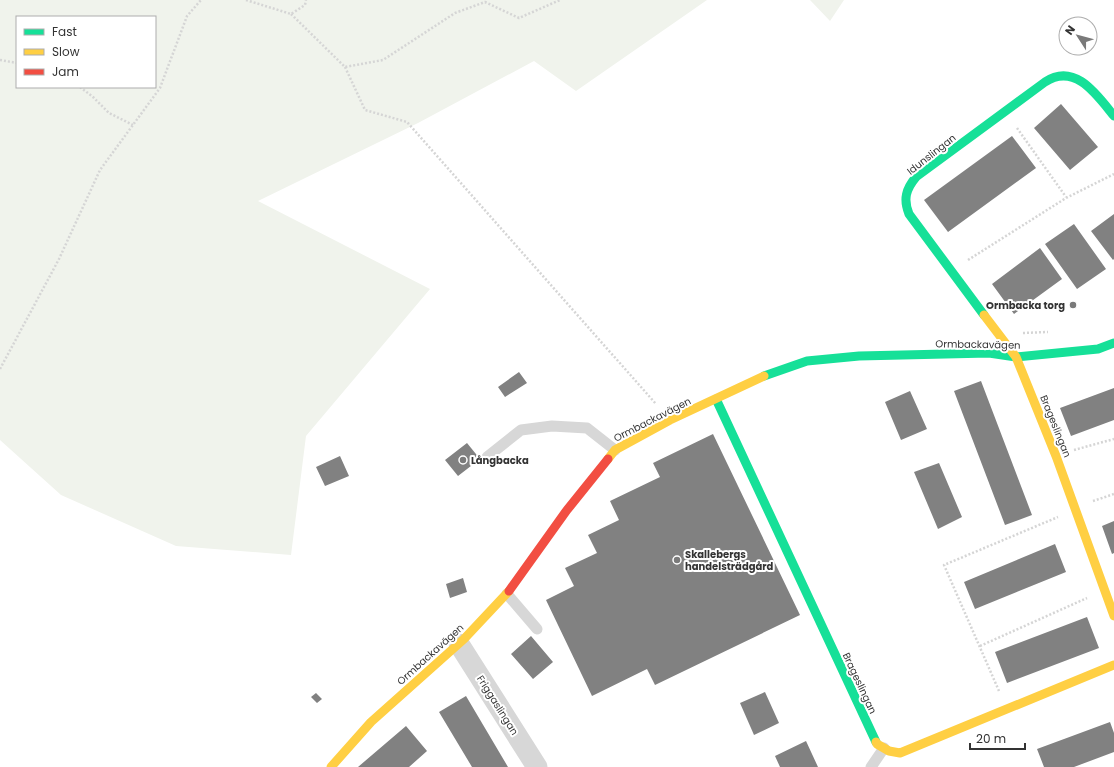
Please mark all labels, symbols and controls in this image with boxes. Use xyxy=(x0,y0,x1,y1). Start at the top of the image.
legend xyxy=(16,16,156,88)
north arrow xyxy=(1058,16,1098,56)
text: N xyxy=(1061,22,1079,38)
text: Fast xyxy=(52,23,77,40)
text: Slow xyxy=(52,43,80,60)
text: Jam xyxy=(52,63,79,80)
street label: Idunslingan xyxy=(904,130,959,178)
place label: Ormbacka torg xyxy=(986,298,1065,313)
marker: Ormbacka torg xyxy=(1068,300,1078,310)
street label: Ormbackavägen xyxy=(935,336,1021,353)
street label: Ormbackavägen xyxy=(611,393,694,445)
street label: Brageslingan xyxy=(1036,393,1075,460)
place label: Långbacka xyxy=(471,453,529,468)
marker: Långbacka xyxy=(458,455,468,465)
place label: Skallebergs handelsträdgård xyxy=(685,547,774,574)
marker: Skallebergs handelsträdgård xyxy=(672,555,682,565)
street label: Ormbackavägen xyxy=(394,620,467,688)
street label: Brageslingan xyxy=(839,650,880,716)
street label: Friggaslingan xyxy=(473,672,522,738)
scale bar xyxy=(970,725,1025,751)
text: 20 m xyxy=(976,730,1006,747)

